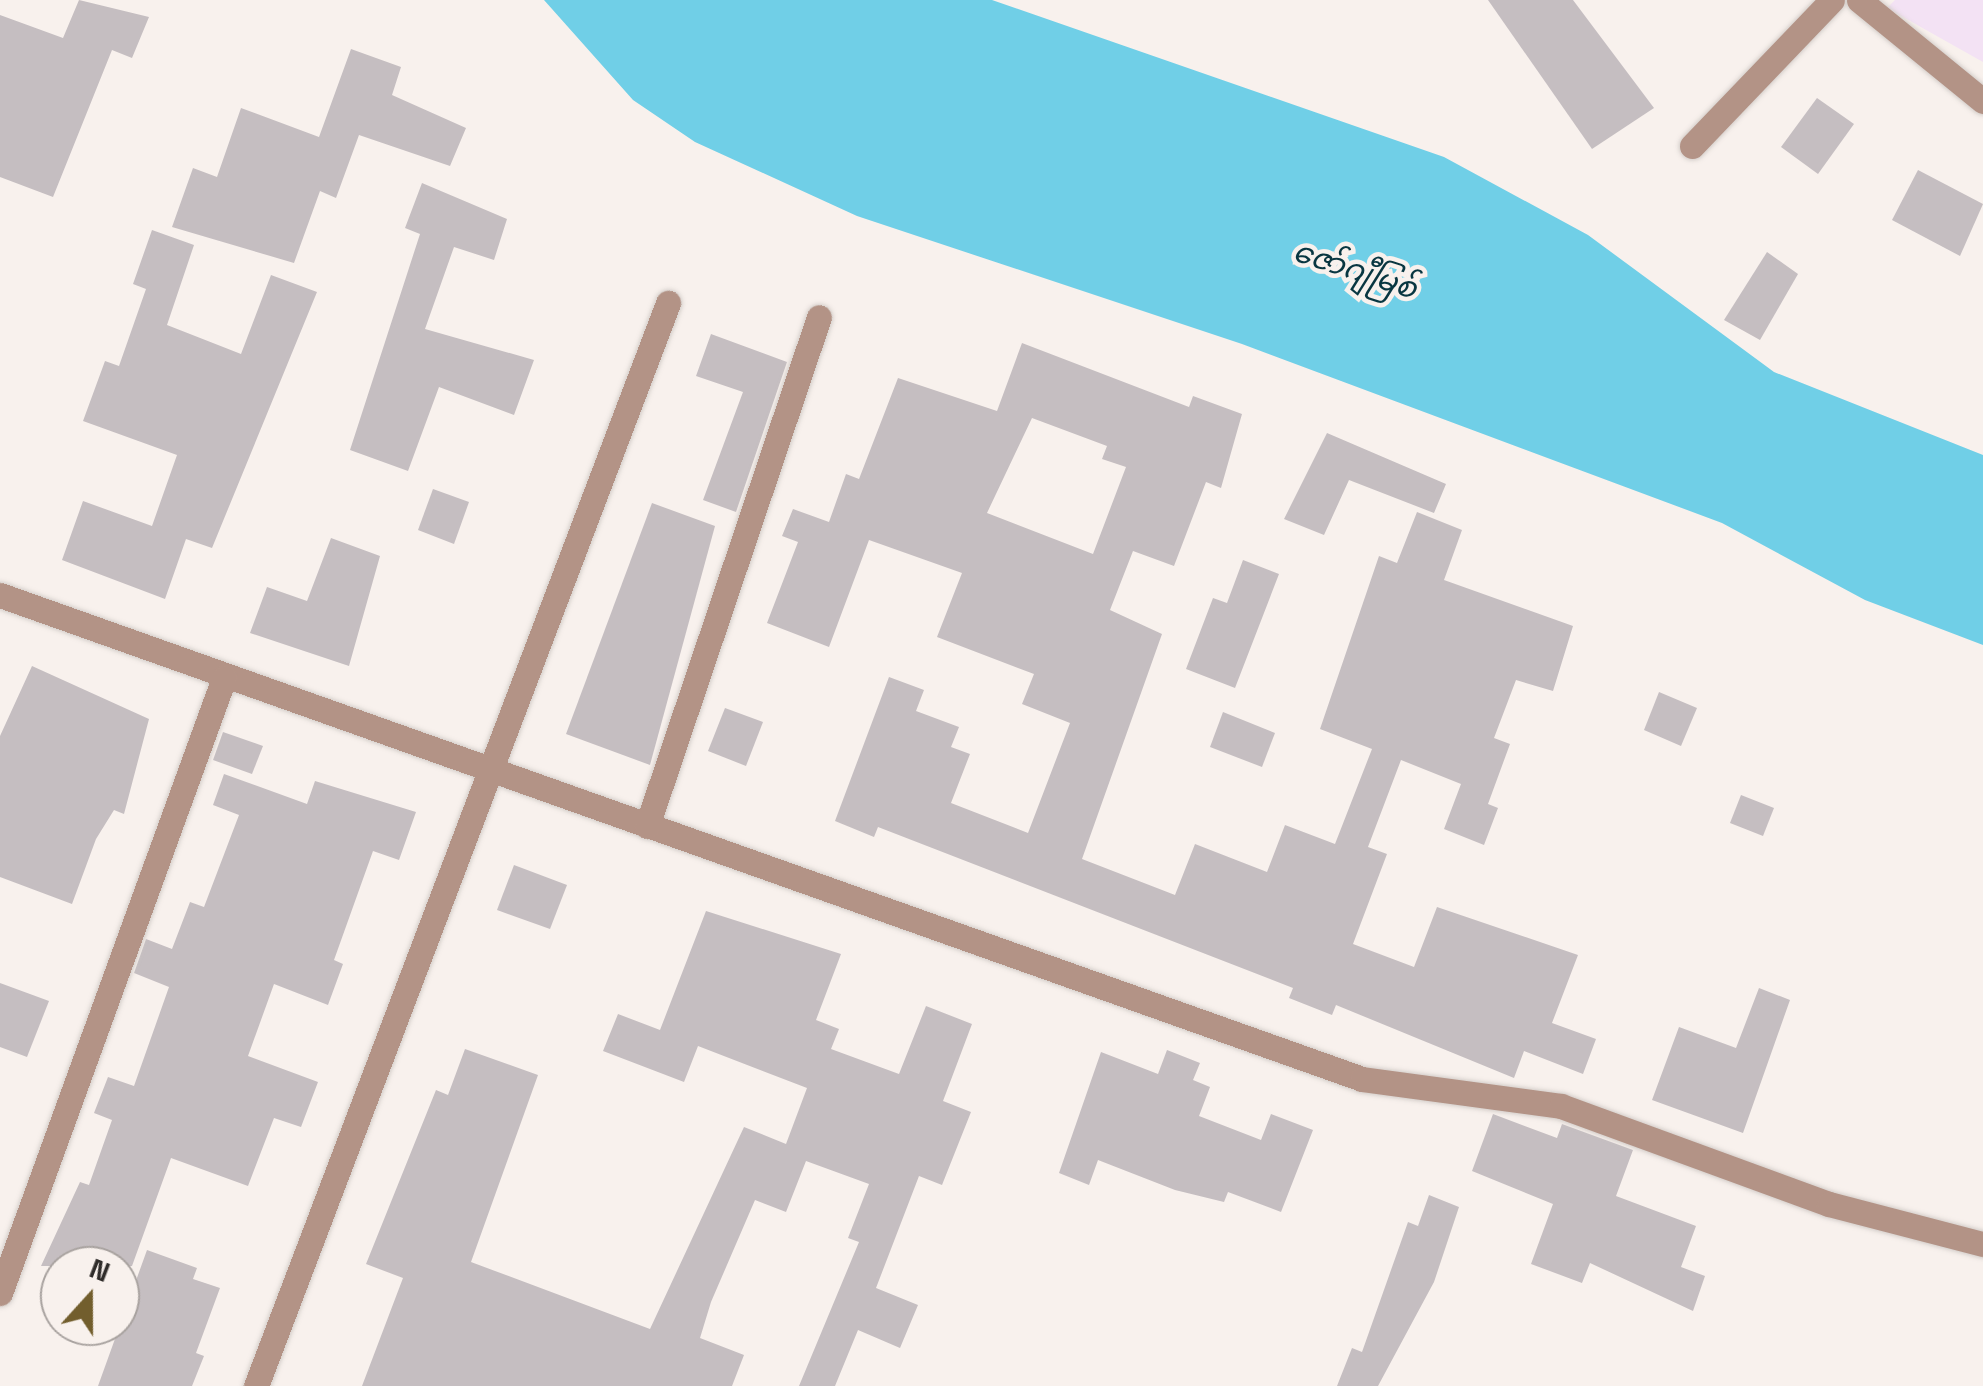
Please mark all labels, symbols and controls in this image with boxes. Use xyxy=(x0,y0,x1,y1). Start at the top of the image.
water label: ဇော်ဂျီမြစ် xyxy=(1289,233,1421,307)
north arrow xyxy=(40,1246,140,1346)
text: N xyxy=(85,1250,115,1290)

